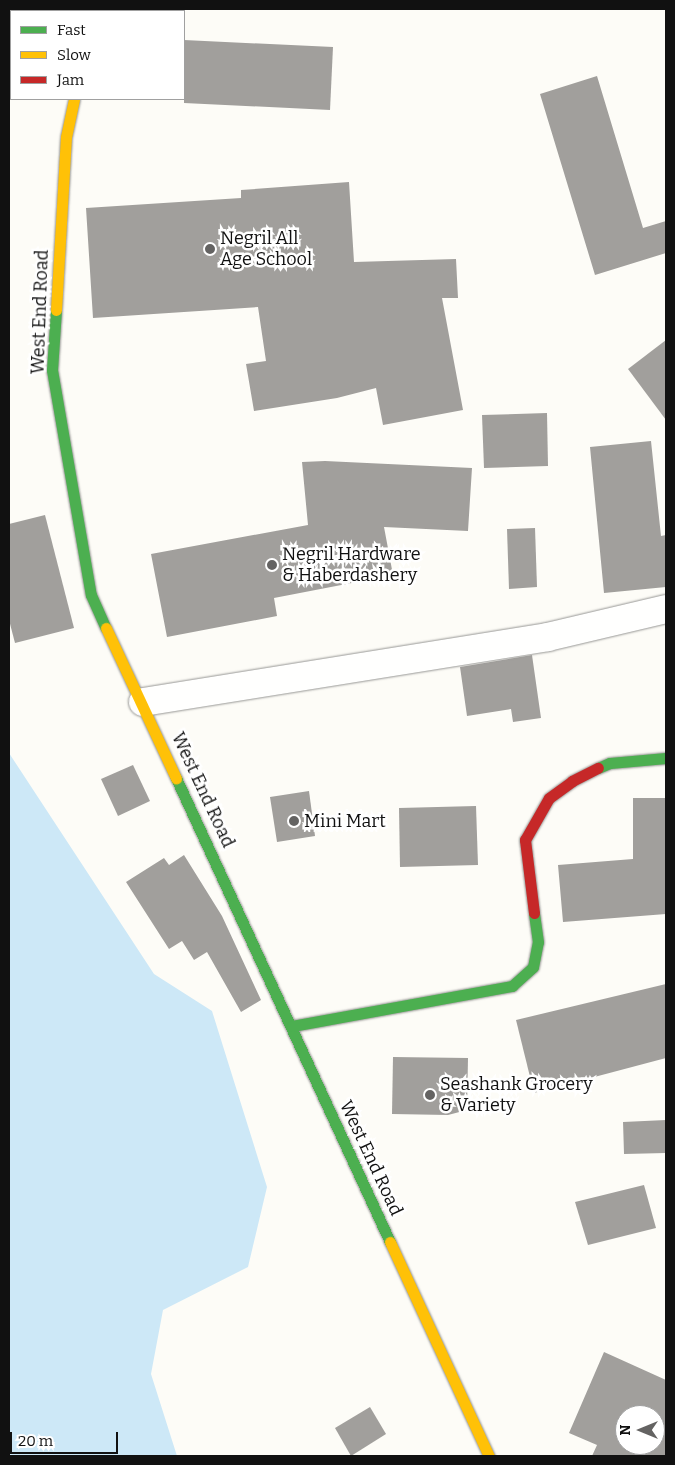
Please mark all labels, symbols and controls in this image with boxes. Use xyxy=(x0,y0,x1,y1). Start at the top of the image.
legend xyxy=(10,10,185,100)
text: Fast xyxy=(57,21,86,39)
text: Slow xyxy=(57,46,91,64)
text: Jam xyxy=(57,71,84,89)
place label: Negril All Age School xyxy=(220,228,312,270)
marker: Negril All Age School xyxy=(204,243,216,255)
street label: West End Road xyxy=(27,249,53,375)
place label: Negril Hardware & Haberdashery xyxy=(282,544,421,586)
marker: Negril Hardware & Haberdashery xyxy=(266,559,278,571)
street label: West End Road xyxy=(167,729,239,851)
place label: Mini Mart xyxy=(304,810,386,832)
marker: Mini Mart xyxy=(288,815,300,827)
place label: Seashank Grocery & Variety xyxy=(440,1074,593,1116)
marker: Seashank Grocery & Variety xyxy=(424,1089,436,1101)
street label: West End Road xyxy=(335,1097,407,1219)
north arrow xyxy=(615,1405,665,1455)
scale bar xyxy=(12,1422,120,1454)
text: N xyxy=(617,1425,634,1435)
text: 20 m xyxy=(18,1432,53,1450)

